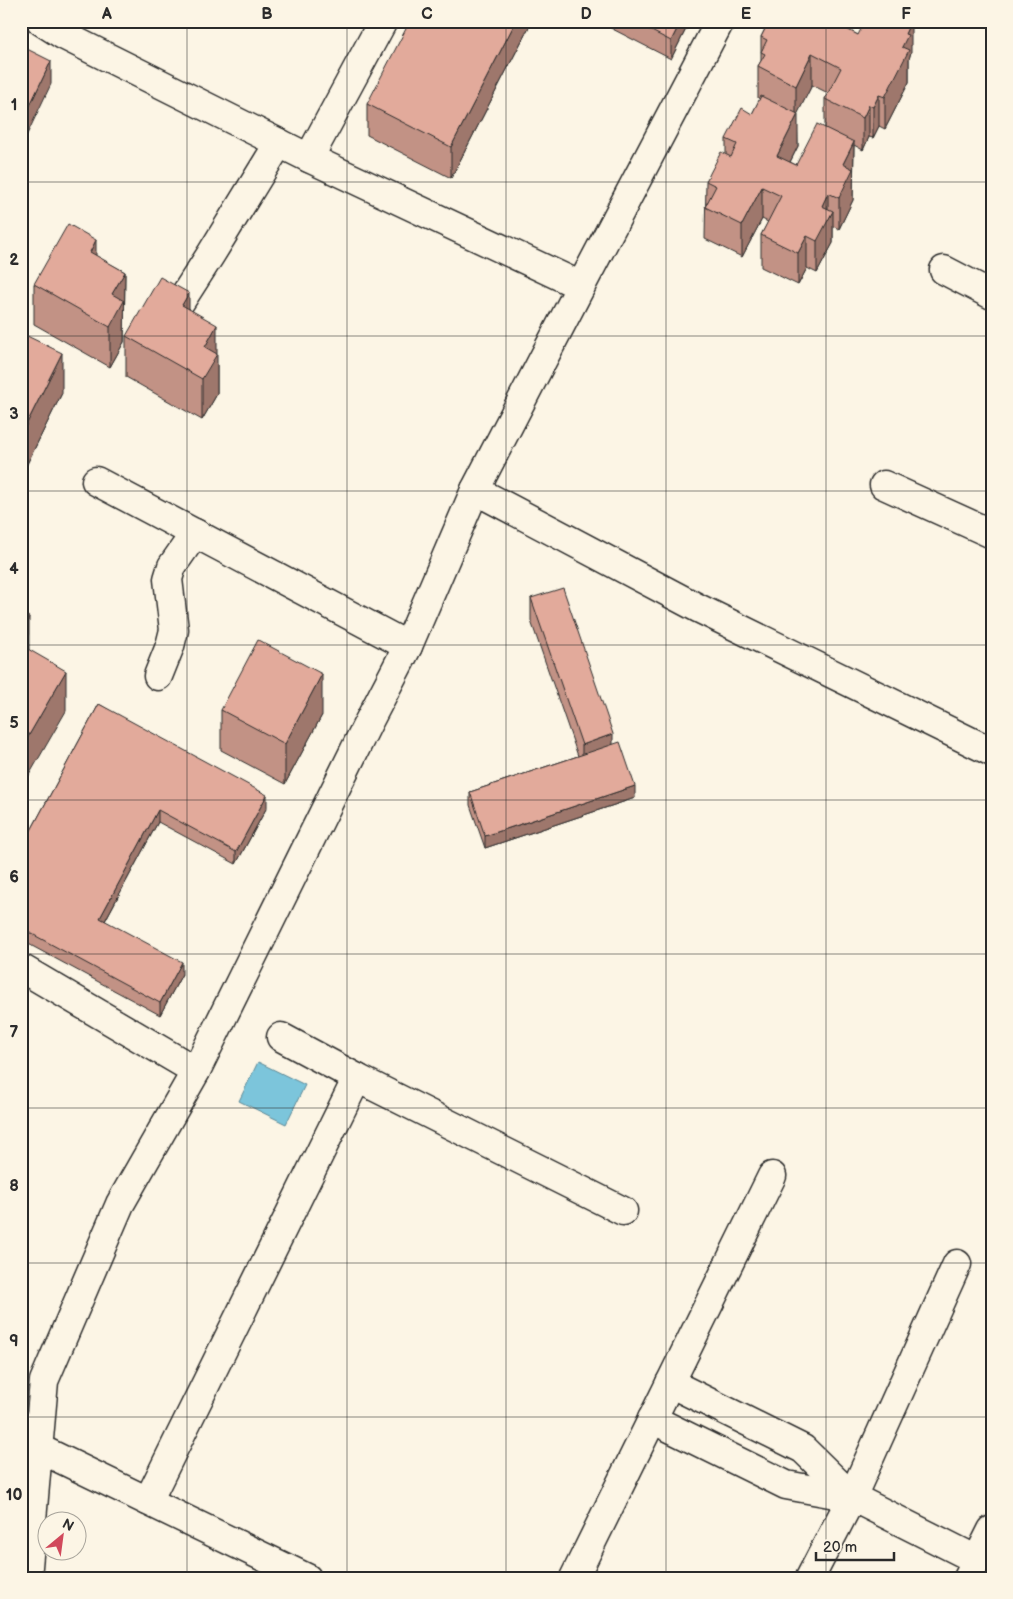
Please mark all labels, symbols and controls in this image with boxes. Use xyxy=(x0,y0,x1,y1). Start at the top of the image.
text: A xyxy=(101,5,112,24)
text: B xyxy=(261,5,273,24)
text: C xyxy=(421,5,433,24)
text: D xyxy=(580,5,592,24)
text: E xyxy=(741,5,751,24)
text: F xyxy=(901,5,911,24)
text: 1 xyxy=(11,96,17,115)
text: 2 xyxy=(9,251,19,270)
text: 3 xyxy=(9,405,19,424)
text: 4 xyxy=(9,560,19,579)
text: 5 xyxy=(9,714,19,733)
text: 6 xyxy=(9,868,19,887)
text: 7 xyxy=(10,1023,19,1042)
text: 8 xyxy=(9,1177,19,1196)
text: 9 xyxy=(9,1332,19,1351)
text: 10 xyxy=(6,1486,22,1505)
north arrow xyxy=(38,1512,88,1562)
text: N xyxy=(59,1515,77,1535)
scale bar xyxy=(816,1529,893,1561)
text: 20 m xyxy=(823,1538,857,1557)

